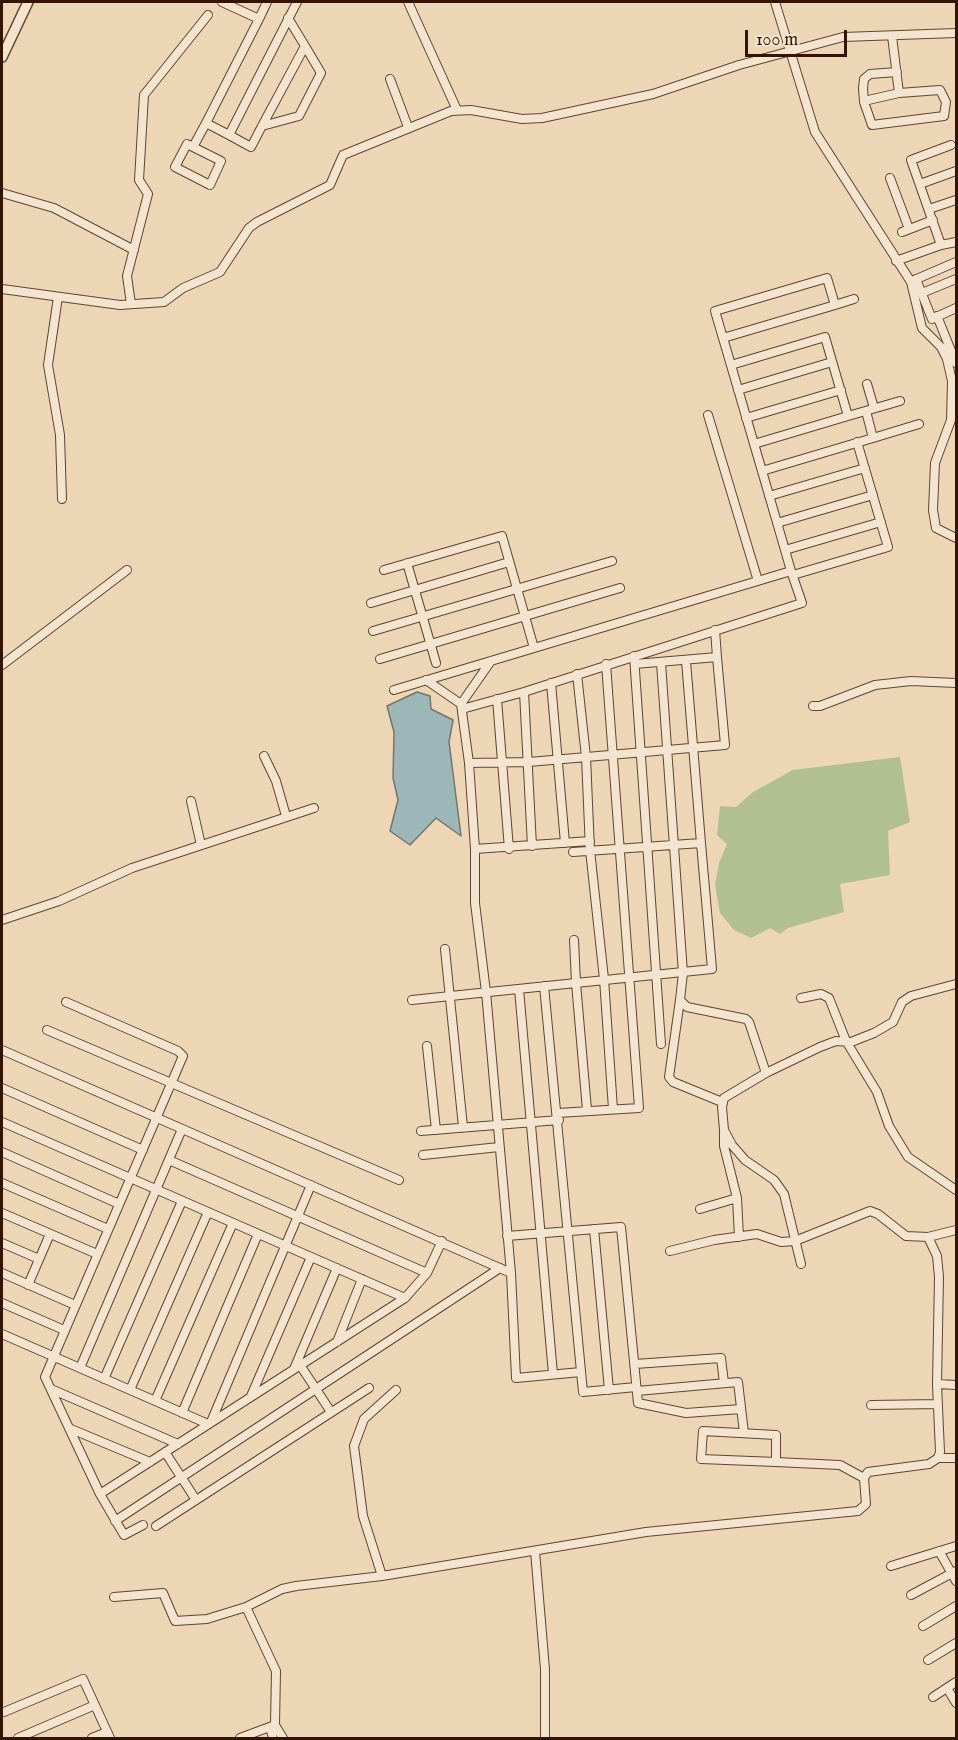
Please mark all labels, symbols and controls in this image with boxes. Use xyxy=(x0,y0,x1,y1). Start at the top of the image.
scale bar xyxy=(748,18,850,56)
text: 100 m xyxy=(756,29,798,52)

